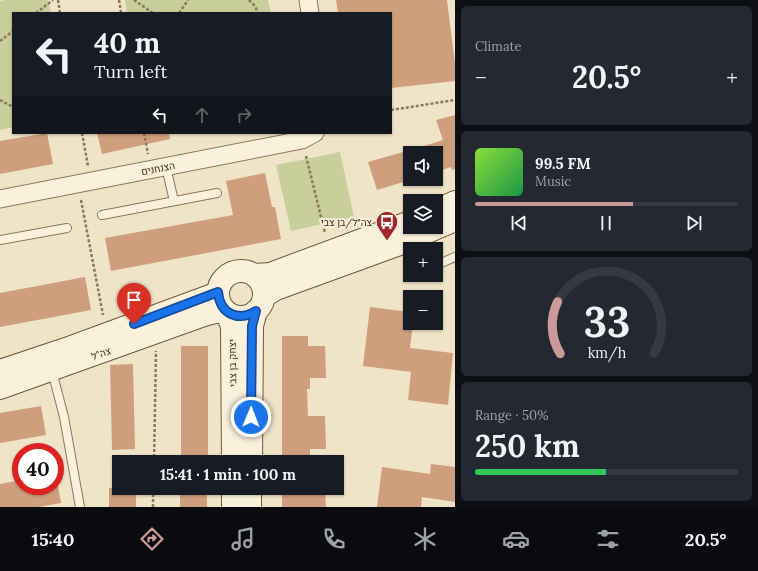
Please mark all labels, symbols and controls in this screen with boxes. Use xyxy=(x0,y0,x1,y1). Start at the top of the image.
text: 40 m xyxy=(94,25,160,61)
icon: left xyxy=(28,28,80,80)
text: Climate xyxy=(475,38,522,55)
text: 20.5° xyxy=(572,58,641,96)
text: Turn left xyxy=(94,60,167,83)
text: − xyxy=(475,63,487,91)
text: + xyxy=(726,63,738,91)
icon: left xyxy=(149,104,171,126)
icon: ahead xyxy=(191,104,213,126)
icon: right xyxy=(233,104,255,126)
map controls xyxy=(403,146,443,330)
button: sound xyxy=(403,146,443,186)
text: 99.5 FM xyxy=(535,154,591,173)
street label: הצנחנים xyxy=(140,159,176,178)
text: Music xyxy=(535,173,571,190)
button: layers xyxy=(403,194,443,234)
bus stop icon: צה״ל/בן צבי xyxy=(374,209,400,242)
icon: previous xyxy=(508,212,530,234)
icon: pause xyxy=(595,212,617,234)
icon: next xyxy=(683,212,705,234)
place label: צה״ל/בן צבי xyxy=(321,216,373,229)
button: + xyxy=(403,242,443,282)
pin xyxy=(117,283,151,324)
icon: arrive xyxy=(123,289,145,311)
button: − xyxy=(403,290,443,330)
text: 33 xyxy=(583,295,630,348)
street label: יצחק בן צבי xyxy=(226,339,239,387)
street label: צה"ל xyxy=(90,344,113,363)
text: km/h xyxy=(587,344,626,363)
position arrow xyxy=(230,396,272,438)
text: Range · 50% xyxy=(475,407,549,424)
text: 250 km xyxy=(475,427,580,465)
speed limit sign: 40 xyxy=(12,443,64,495)
text: 15:41 · 1 min · 100 m xyxy=(160,465,296,484)
icon: directions xyxy=(138,525,166,553)
icon: music xyxy=(229,525,257,553)
icon: phone xyxy=(320,525,348,553)
icon: climate xyxy=(411,525,439,553)
icon: car xyxy=(502,525,530,553)
icon: filters xyxy=(594,525,622,553)
text: 15:40 xyxy=(32,528,74,551)
text: 20.5° xyxy=(685,528,726,551)

